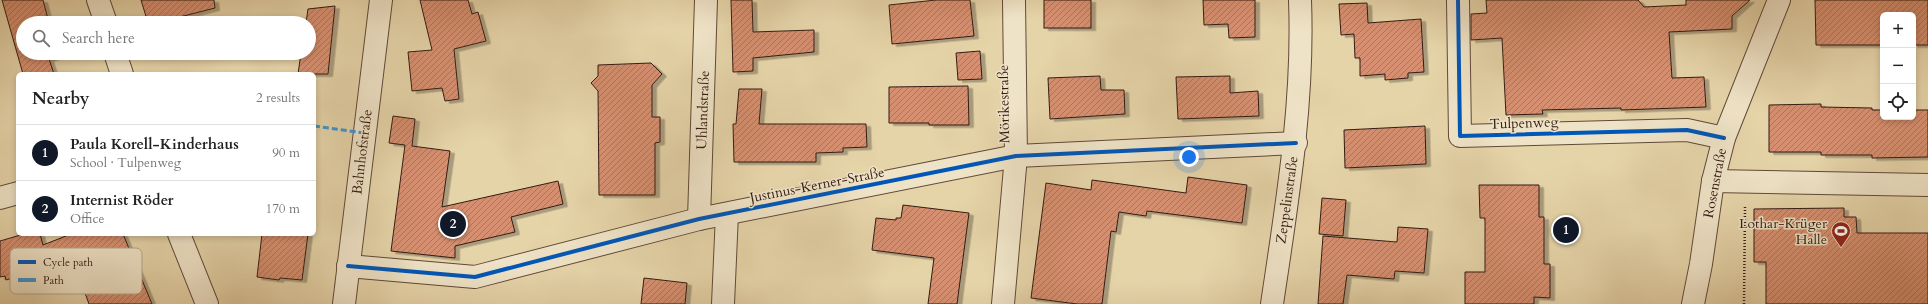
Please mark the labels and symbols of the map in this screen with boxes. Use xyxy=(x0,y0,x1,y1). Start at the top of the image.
street label: Mörikestraße xyxy=(994,65,1014,143)
street label: Uhlandstraße xyxy=(692,70,714,150)
street label: Bahnhofstraße xyxy=(347,108,377,196)
street label: Tulpenweg xyxy=(1489,112,1559,134)
street label: Rosenstraße xyxy=(1699,146,1731,220)
your location xyxy=(1179,147,1199,167)
street label: Zeppelinstraße xyxy=(1271,155,1303,245)
street label: Justinus-Kerner-Straße xyxy=(746,163,886,208)
pin: 2 xyxy=(440,209,466,239)
place label: Lothar-Krüger Halle xyxy=(1739,214,1828,249)
pin: 1 xyxy=(1553,215,1579,245)
sports icon: Lothar-Krüger Halle xyxy=(1830,220,1852,248)
legend xyxy=(10,248,142,294)
text: Cycle path xyxy=(43,255,93,270)
text: Path xyxy=(43,273,64,288)

